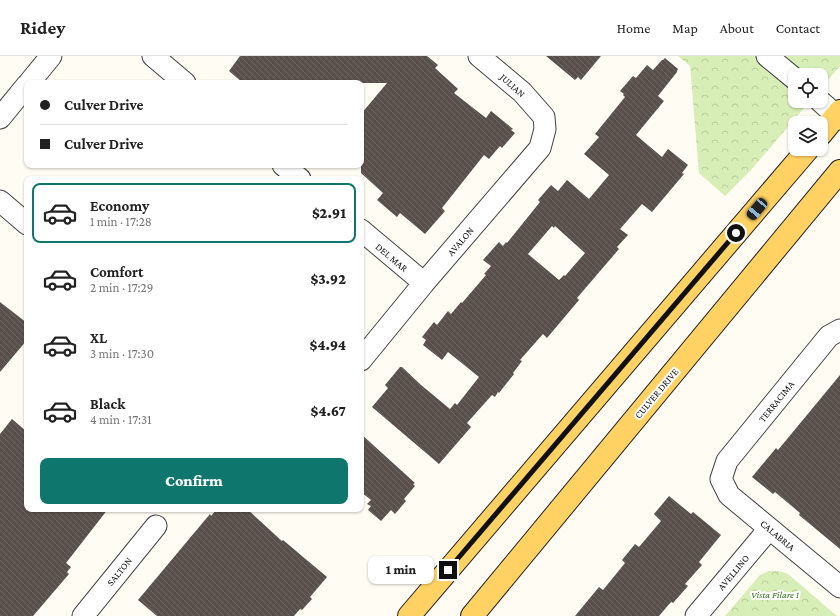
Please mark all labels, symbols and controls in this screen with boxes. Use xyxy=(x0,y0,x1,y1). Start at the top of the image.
text: Ridey xyxy=(20,17,65,38)
text: Home xyxy=(617,20,650,36)
text: Map xyxy=(672,20,698,36)
text: About xyxy=(720,20,754,36)
text: Contact xyxy=(776,20,820,36)
map controls xyxy=(788,68,828,156)
button: locate xyxy=(788,68,828,108)
street label: JULIAN xyxy=(497,71,528,100)
text: Culver Drive xyxy=(64,97,144,113)
button: layers xyxy=(788,116,828,156)
text: Culver Drive xyxy=(64,136,144,152)
icon: car xyxy=(42,195,78,231)
car xyxy=(745,196,769,222)
text: Economy xyxy=(90,198,149,214)
text: $2.91 xyxy=(312,205,346,221)
text: 1 min · 17:28 xyxy=(90,214,152,229)
street label: AVALON xyxy=(445,224,476,258)
route start xyxy=(727,224,745,242)
street label: DEL MAR xyxy=(373,241,410,274)
icon: car xyxy=(42,261,78,297)
text: Comfort xyxy=(90,264,144,280)
text: $3.92 xyxy=(310,271,346,287)
text: 2 min · 17:29 xyxy=(90,280,153,295)
icon: car xyxy=(42,327,78,363)
text: XL xyxy=(90,330,107,346)
text: $4.94 xyxy=(309,337,346,353)
text: 3 min · 17:30 xyxy=(90,346,154,361)
street label: CULVER DRIVE xyxy=(632,366,681,421)
street label: TERRACIMA xyxy=(756,378,797,424)
icon: car xyxy=(42,393,78,429)
text: Black xyxy=(90,396,125,412)
text: $4.67 xyxy=(310,403,346,419)
text: 4 min · 17:31 xyxy=(90,412,151,427)
button: Confirm xyxy=(40,458,348,504)
street label: CALABRIA xyxy=(758,518,797,553)
street label: AVELLINO xyxy=(715,552,752,592)
street label: SALTON xyxy=(105,555,134,588)
callout: 1 min xyxy=(368,556,434,584)
route end xyxy=(439,561,457,579)
text: 1 min xyxy=(386,562,416,577)
park label: Vista Filare 1 xyxy=(751,589,799,600)

